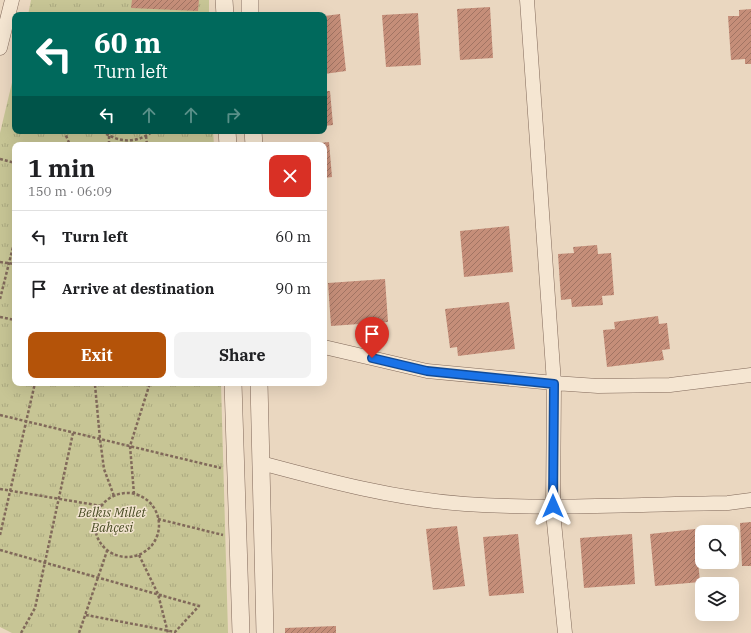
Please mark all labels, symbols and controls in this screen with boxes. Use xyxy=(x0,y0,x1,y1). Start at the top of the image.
text: 60 m xyxy=(94,24,161,61)
icon: left xyxy=(28,28,80,80)
text: Turn left xyxy=(94,60,168,83)
icon: left xyxy=(96,104,118,126)
icon: ahead xyxy=(138,104,160,126)
icon: ahead xyxy=(180,104,202,126)
icon: right xyxy=(222,104,244,126)
text: 1 min xyxy=(28,152,95,184)
button: close xyxy=(269,155,311,197)
text: 150 m · 06:09 xyxy=(28,183,112,200)
icon: left xyxy=(28,226,50,248)
text: Turn left xyxy=(62,227,128,246)
text: 60 m xyxy=(275,227,311,246)
icon: arrive xyxy=(28,278,50,300)
text: Arrive at destination xyxy=(62,279,214,298)
text: 90 m xyxy=(275,279,311,298)
pin xyxy=(355,317,389,358)
icon: arrive xyxy=(361,323,383,345)
button: Exit xyxy=(28,332,166,378)
button: Share xyxy=(174,332,311,378)
position arrow xyxy=(532,485,574,527)
park label: Belkıs Millet Bahçesi xyxy=(77,504,146,536)
map controls xyxy=(695,525,739,621)
button: search xyxy=(695,525,739,569)
button: layers xyxy=(695,577,739,621)

